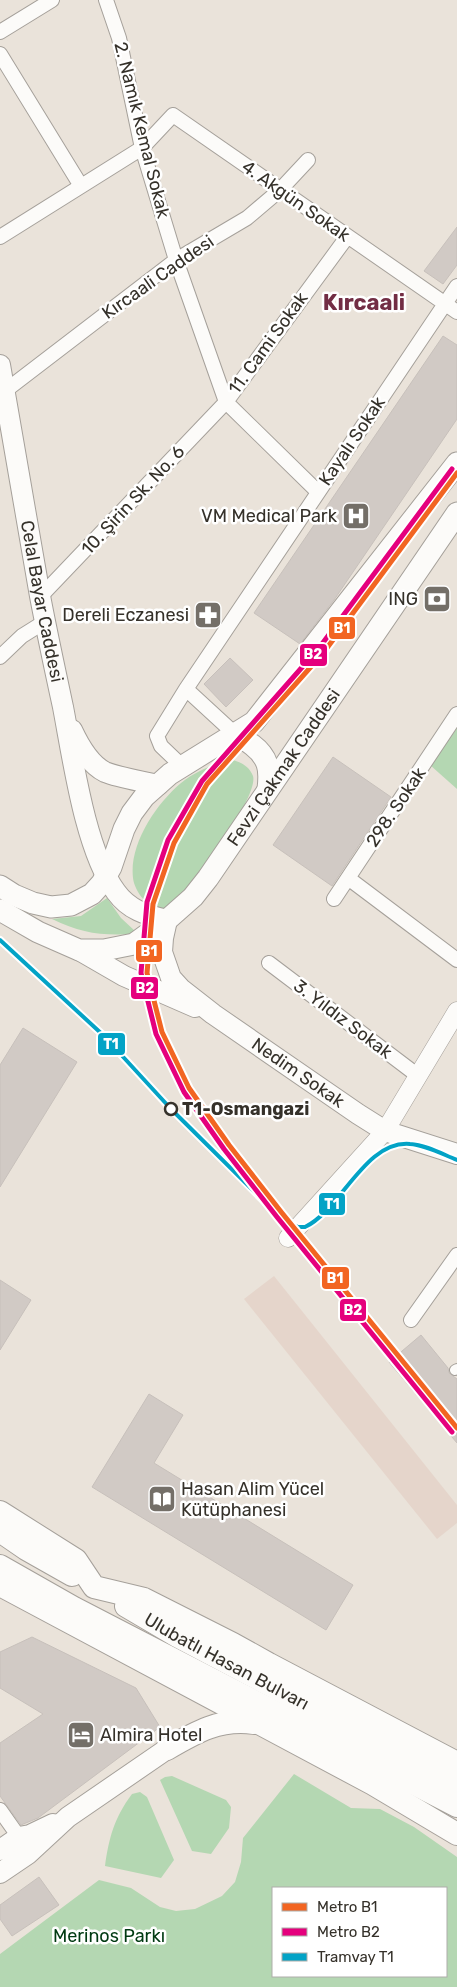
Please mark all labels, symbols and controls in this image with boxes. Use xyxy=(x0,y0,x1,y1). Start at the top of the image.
street label: 2. Namık Kemal Sokak xyxy=(109,40,175,221)
street label: 4. Akgün Sokak xyxy=(238,156,355,247)
street label: Kırcaali Caddesi xyxy=(98,230,218,324)
street label: 11. Cami Sokak xyxy=(224,287,313,398)
district label: Kırcaali xyxy=(323,289,405,316)
street label: Kayalı Sokak xyxy=(314,392,390,490)
street label: 10. Şirin Sk. No. 6 xyxy=(77,441,189,559)
hospital icon: VM Medical Park xyxy=(341,501,371,531)
place label: VM Medical Park xyxy=(201,505,338,527)
street label: Celal Bayar Caddesi xyxy=(16,519,68,684)
bank icon: ING xyxy=(422,584,452,614)
place label: ING xyxy=(388,588,418,610)
pharmacy icon: Dereli Eczanesi xyxy=(193,600,223,630)
place label: Dereli Eczanesi xyxy=(62,604,189,626)
line badge: B1 xyxy=(328,616,356,640)
text: B1 xyxy=(334,620,350,637)
line badge: B2 xyxy=(299,643,328,667)
text: B2 xyxy=(304,646,322,663)
street label: Fevzi Çakmak Caddesi xyxy=(222,684,345,850)
street label: 298. Sokak xyxy=(361,762,431,851)
line badge: B1 xyxy=(135,939,163,963)
text: B1 xyxy=(141,943,157,960)
street label: 3. Yıldız Sokak xyxy=(289,975,397,1064)
line badge: B2 xyxy=(130,976,159,1000)
text: B2 xyxy=(136,980,154,997)
line badge: T1 xyxy=(97,1032,126,1056)
street label: Nedim Sokak xyxy=(247,1033,349,1113)
text: T1 xyxy=(103,1036,119,1053)
place label: T1-Osmangazi xyxy=(182,1098,309,1120)
marker: T1-Osmangazi xyxy=(164,1102,178,1116)
line badge: T1 xyxy=(318,1192,346,1216)
text: T1 xyxy=(324,1196,340,1213)
line badge: B1 xyxy=(321,1266,350,1290)
text: B1 xyxy=(327,1270,343,1287)
line badge: B2 xyxy=(339,1298,367,1322)
text: B2 xyxy=(344,1302,362,1319)
place label: Hasan Alim Yücel Kütüphanesi xyxy=(181,1478,324,1521)
library icon: Hasan Alim Yücel Kütüphanesi xyxy=(147,1484,177,1514)
street label: Ulubatlı Hasan Bulvarı xyxy=(140,1608,313,1715)
hotel icon: Almira Hotel xyxy=(66,1720,96,1750)
place label: Almira Hotel xyxy=(100,1724,202,1746)
legend xyxy=(272,1887,447,1977)
text: Metro B1 xyxy=(317,1898,377,1916)
text: Metro B2 xyxy=(317,1923,380,1941)
park label: Merinos Parkı xyxy=(53,1925,165,1947)
text: Tramvay T1 xyxy=(317,1948,394,1966)

